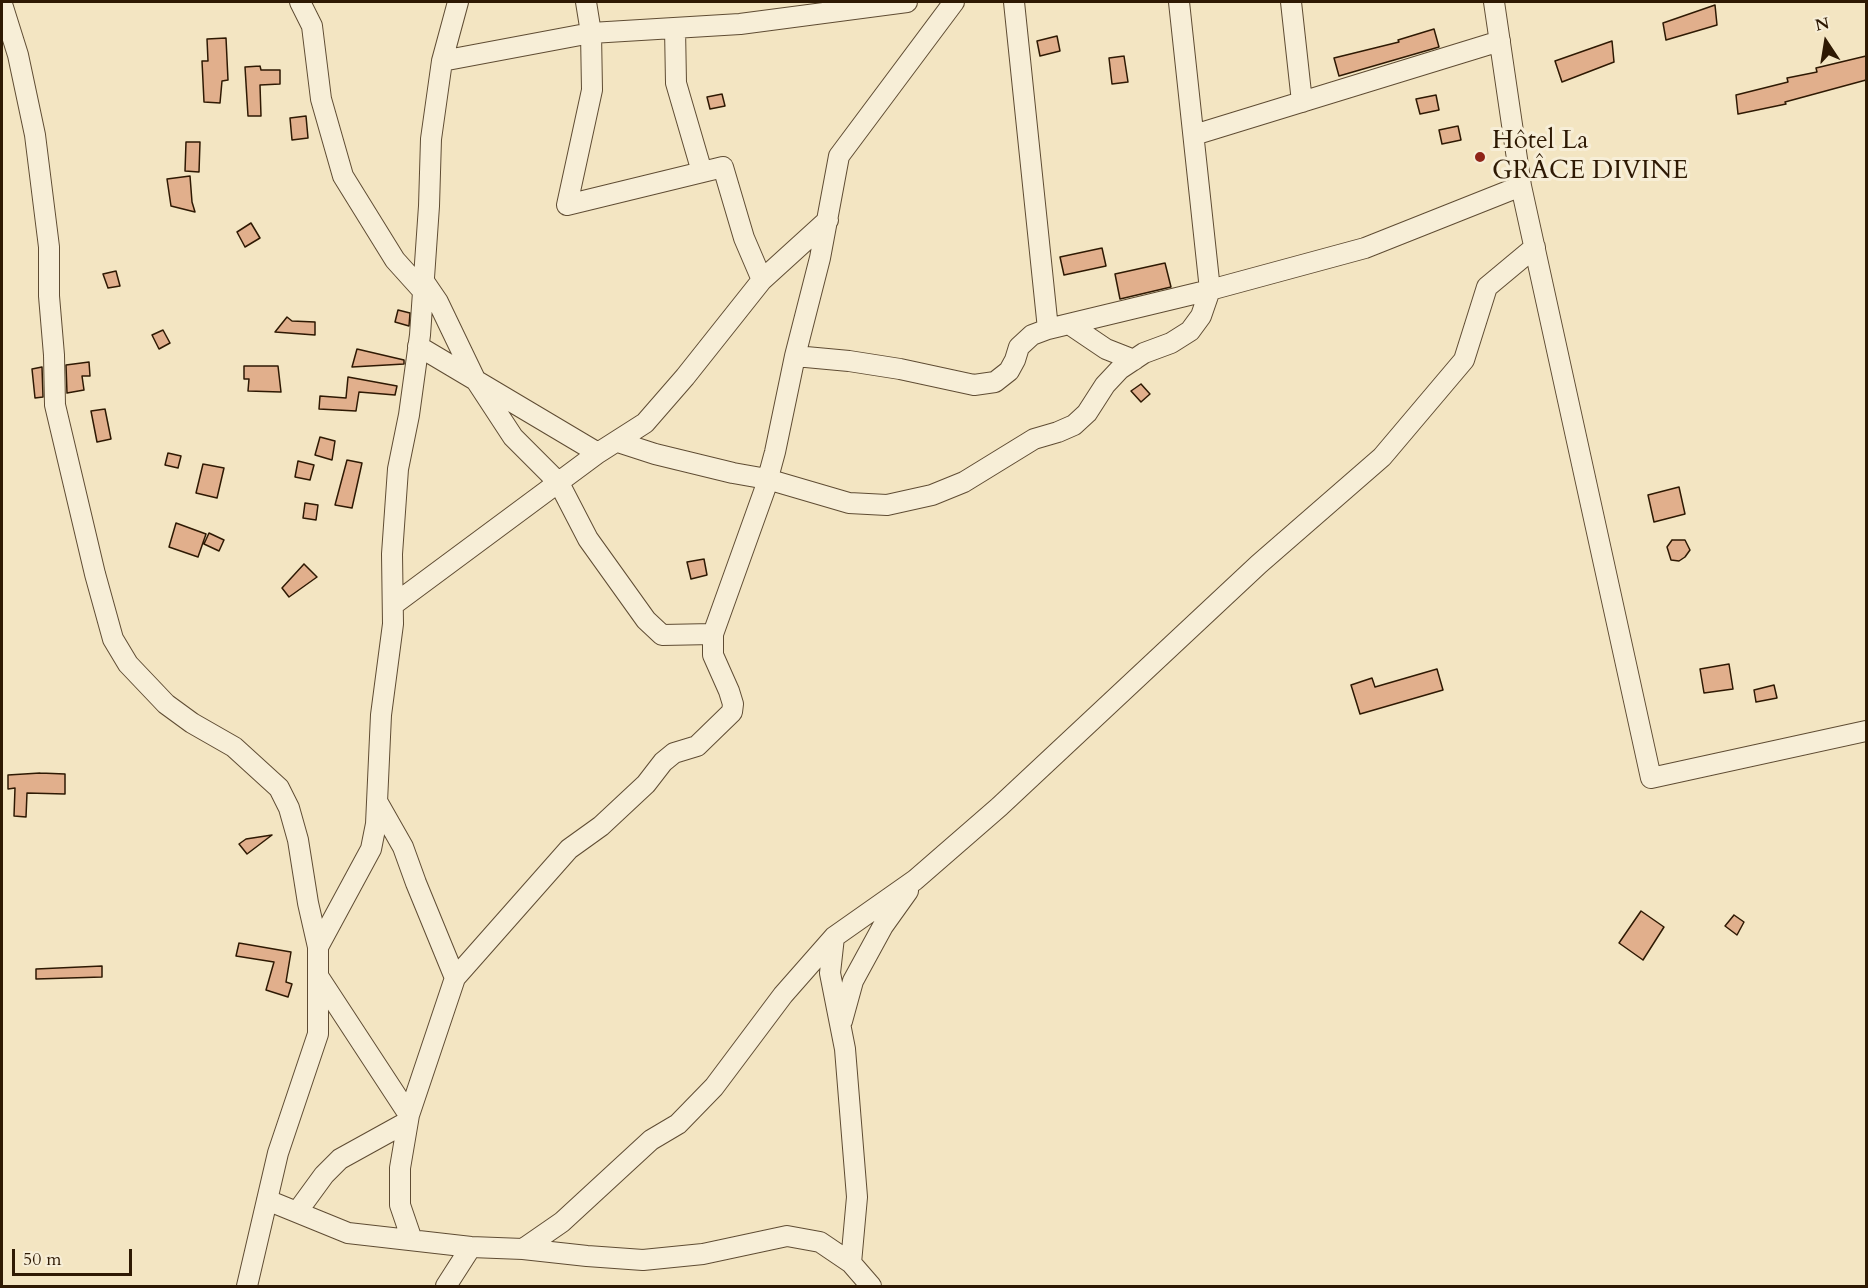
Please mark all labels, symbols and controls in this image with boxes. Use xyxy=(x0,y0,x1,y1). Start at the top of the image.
north arrow xyxy=(1796,12,1856,72)
text: N xyxy=(1813,12,1831,37)
place label: Hôtel La GRÂCE DIVINE xyxy=(1492,126,1688,188)
marker: Hôtel La GRÂCE DIVINE xyxy=(1473,150,1487,164)
scale bar xyxy=(15,1237,135,1275)
text: 50 m xyxy=(23,1247,62,1272)

